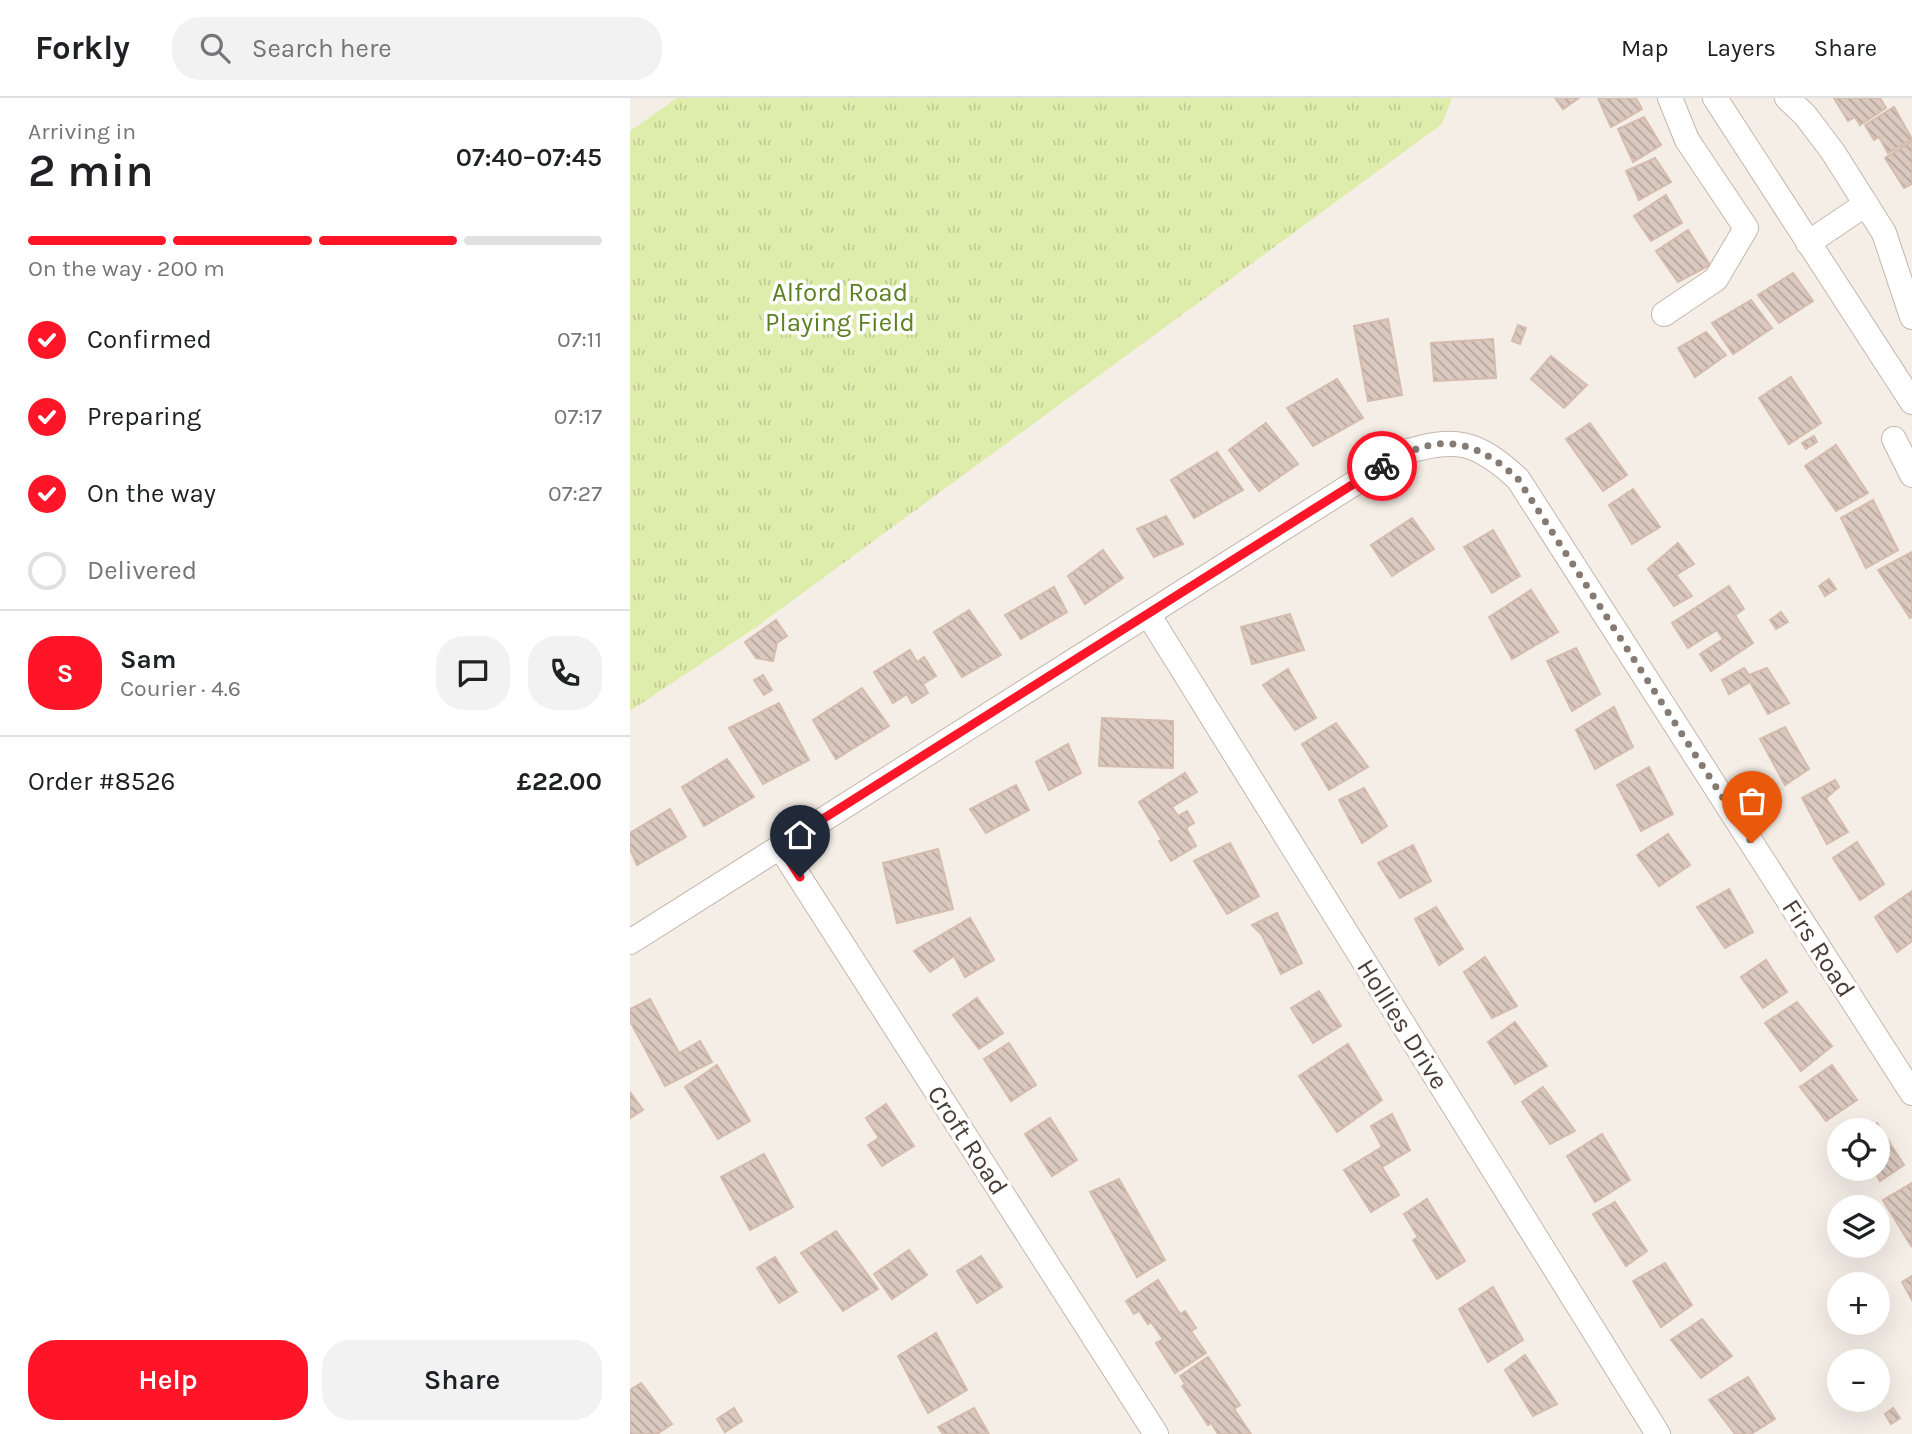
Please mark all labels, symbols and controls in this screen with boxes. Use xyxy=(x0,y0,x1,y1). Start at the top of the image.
search box xyxy=(172,17,662,80)
text: Forkly xyxy=(35,29,130,67)
icon: search xyxy=(196,29,234,67)
text: Search here xyxy=(252,33,392,64)
text: Map xyxy=(1621,34,1669,62)
text: Layers xyxy=(1707,34,1776,62)
text: Share xyxy=(1814,34,1877,62)
text: Arriving in xyxy=(28,118,136,145)
text: 07:40–07:45 xyxy=(456,142,602,173)
text: 2 min xyxy=(28,144,154,198)
text: On the way · 200 m xyxy=(28,255,225,282)
park label: Alford Road Playing Field xyxy=(765,277,915,338)
icon: check xyxy=(28,321,66,359)
text: Confirmed xyxy=(87,324,212,355)
text: 07:11 xyxy=(557,326,602,353)
icon: check xyxy=(28,398,66,436)
text: Preparing xyxy=(87,401,201,432)
text: 07:17 xyxy=(554,403,602,430)
courier xyxy=(1347,431,1417,501)
icon: bike xyxy=(1363,447,1401,485)
icon: check xyxy=(28,475,66,513)
text: On the way xyxy=(87,478,216,509)
text: 07:27 xyxy=(548,480,602,507)
text: Delivered xyxy=(87,555,197,586)
button: chat xyxy=(436,636,510,710)
button: phone xyxy=(528,636,602,710)
text: Sam xyxy=(120,644,176,675)
text: S xyxy=(57,658,73,689)
text: Courier · 4.6 xyxy=(120,675,241,702)
text: Order #8526 xyxy=(28,766,175,797)
text: £22.00 xyxy=(516,766,602,797)
pin xyxy=(1722,771,1782,843)
icon: bag xyxy=(1733,782,1771,820)
pin xyxy=(770,805,830,877)
icon: home xyxy=(781,816,819,854)
street label: Firs Road xyxy=(1775,894,1862,1003)
street label: Hollies Drive xyxy=(1350,953,1455,1095)
street label: Croft Road xyxy=(921,1080,1014,1201)
map controls xyxy=(1827,1118,1890,1412)
button: locate xyxy=(1827,1118,1890,1181)
button: layers xyxy=(1827,1195,1890,1258)
button: + xyxy=(1827,1272,1890,1335)
button: Help xyxy=(28,1340,308,1420)
button: Share xyxy=(322,1340,602,1420)
button: − xyxy=(1827,1349,1890,1412)

